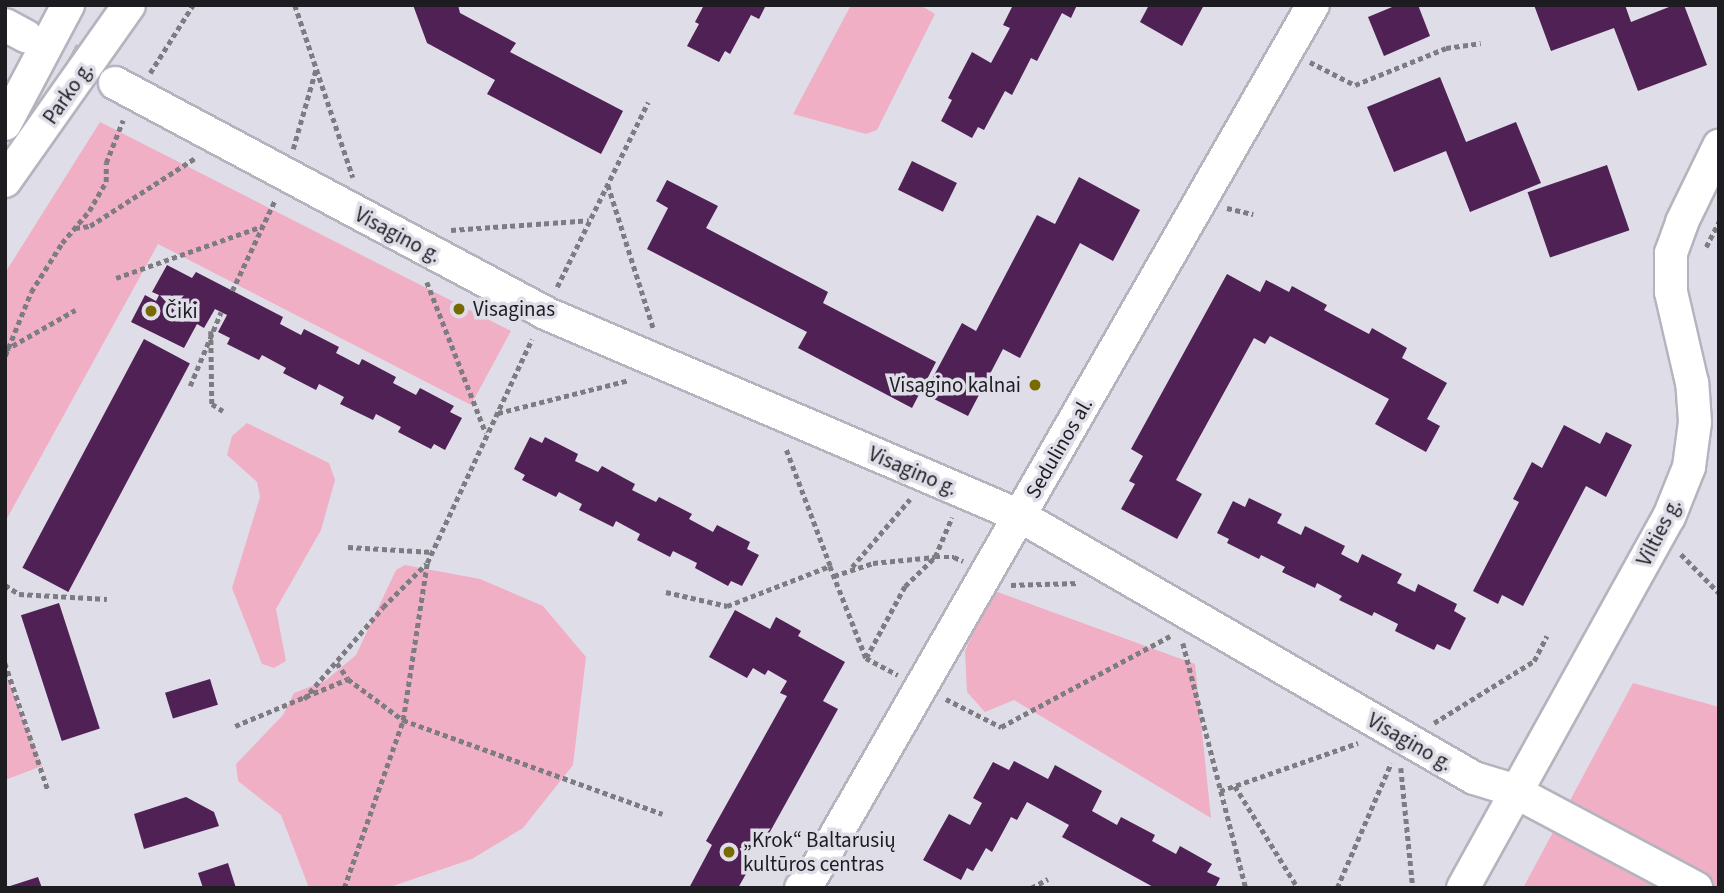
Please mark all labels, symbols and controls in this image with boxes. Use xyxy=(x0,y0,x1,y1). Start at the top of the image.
street label: Parko g. xyxy=(38,57,98,129)
street label: Visagino g. xyxy=(351,202,445,268)
place label: Visaginas xyxy=(473,296,555,322)
place label: Čiki xyxy=(165,298,198,324)
marker: Visaginas xyxy=(451,301,467,317)
marker: Čiki xyxy=(143,303,159,319)
place label: Visagino kalnai xyxy=(889,372,1021,398)
marker: Visagino kalnai xyxy=(1027,377,1043,393)
street label: Sedulinos al. xyxy=(1020,393,1098,503)
street label: Visagino g. xyxy=(865,441,961,501)
street label: Vilties g. xyxy=(1631,494,1687,570)
street label: Visagino g. xyxy=(1363,708,1457,776)
place label: „Krok“ Baltarusių kultūros centras xyxy=(743,827,896,877)
marker: „Krok“ Baltarusių kultūros centras xyxy=(721,844,737,860)

